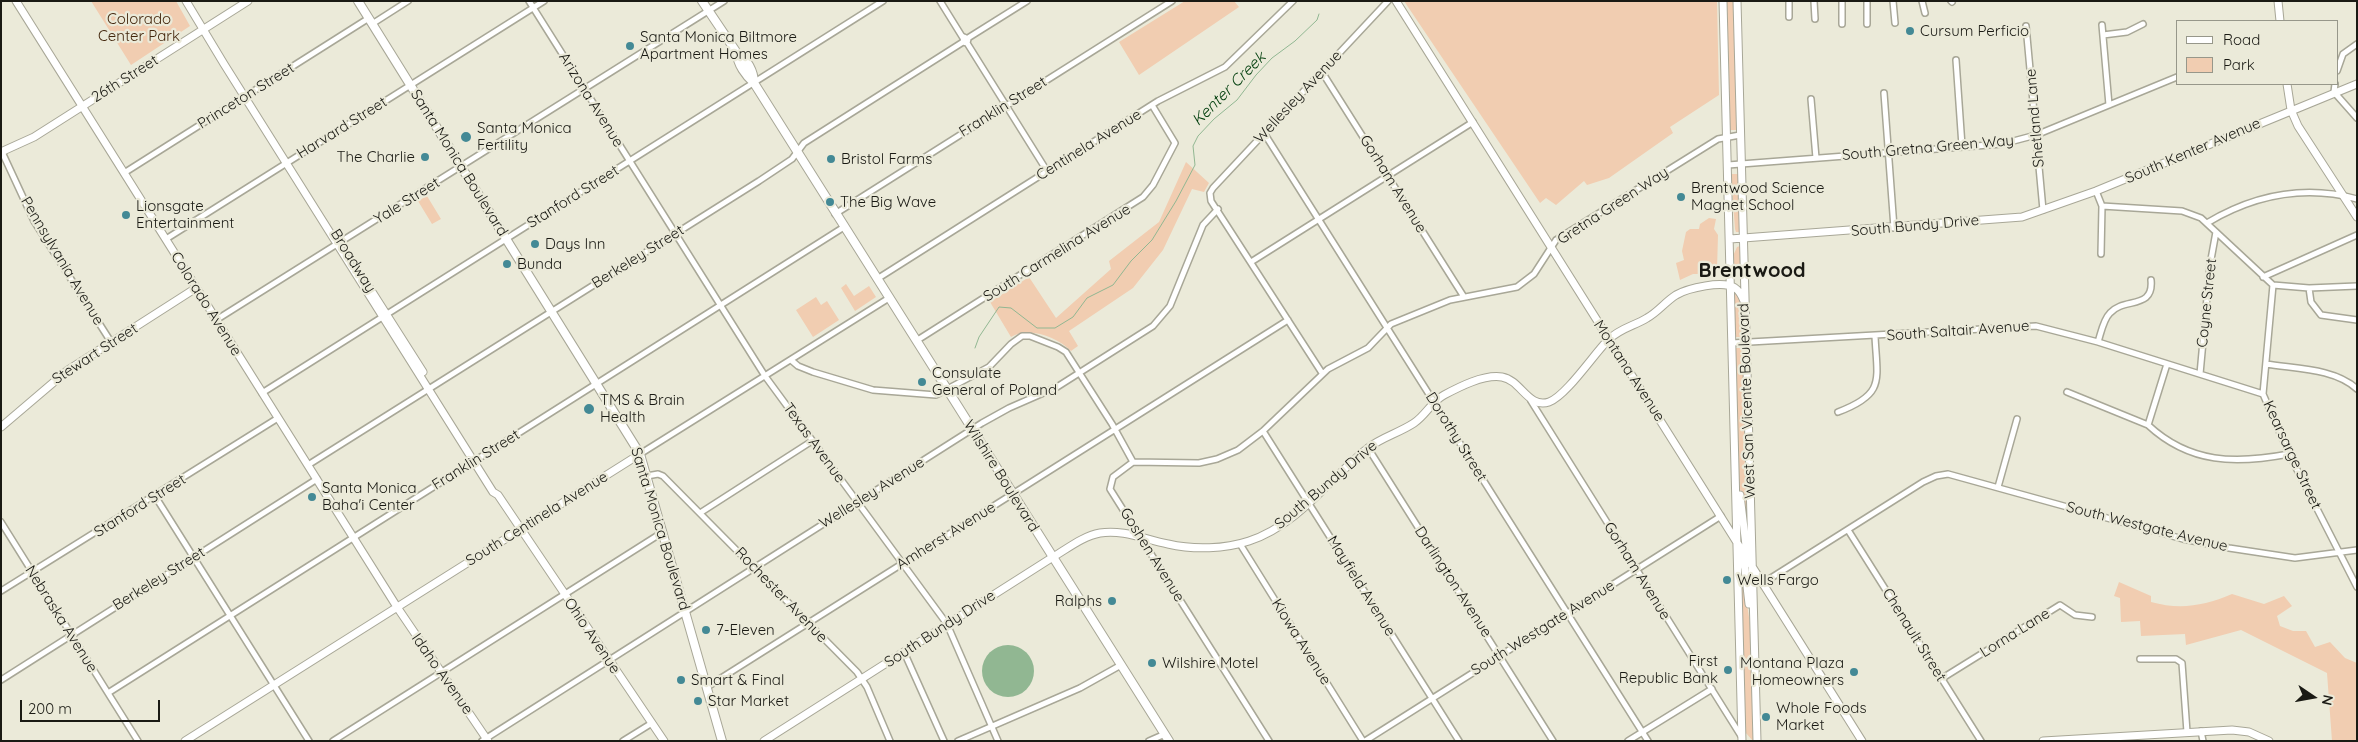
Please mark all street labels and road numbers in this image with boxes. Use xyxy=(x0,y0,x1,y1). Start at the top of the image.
street label: Wellesley Avenue xyxy=(1250,47,1346,147)
street label: Arizona Avenue xyxy=(555,49,627,151)
street label: 26th Street xyxy=(88,51,162,107)
street label: Princeton Street xyxy=(194,59,298,133)
street label: Shetland Lane xyxy=(2022,68,2048,168)
street label: Franklin Street xyxy=(956,73,1050,141)
street label: Santa Monica Boulevard xyxy=(407,86,511,240)
street label: Harvard Street xyxy=(294,93,390,163)
street label: Centinela Avenue xyxy=(1033,105,1145,185)
street label: South Kenter Avenue xyxy=(2123,114,2263,188)
street label: Gorham Avenue xyxy=(1356,132,1430,236)
street label: South Gretna Green Way xyxy=(1841,132,2015,164)
street label: Stanford Street xyxy=(524,162,622,232)
street label: Gretna Green Way xyxy=(1554,163,1672,249)
street label: Yale Street xyxy=(371,174,443,228)
street label: Pennsylvania Avenue xyxy=(17,194,107,328)
street label: South Carmelina Avenue xyxy=(980,200,1134,306)
street label: South Bundy Drive xyxy=(1850,211,1980,241)
street label: Berkeley Street xyxy=(589,221,687,293)
street label: Broadway xyxy=(326,226,380,296)
street label: Colorado Avenue xyxy=(167,249,245,359)
street label: Coyne Street xyxy=(2193,257,2221,349)
street label: West San Vicente Boulevard xyxy=(1735,303,1759,499)
street label: Montana Avenue xyxy=(1589,317,1669,425)
street label: South Saltair Avenue xyxy=(1886,317,2030,345)
street label: Stewart Street xyxy=(49,320,141,388)
street label: Dorothy Street xyxy=(1421,389,1491,485)
street label: Kearsarge Street xyxy=(2259,398,2325,512)
street label: Texas Avenue xyxy=(779,400,849,486)
street label: Wilshire Boulevard xyxy=(959,417,1043,535)
street label: Franklin Street xyxy=(429,426,523,494)
street label: South Bundy Drive xyxy=(1271,437,1381,533)
street label: Santa Monica Boulevard xyxy=(627,445,693,613)
street label: Wellesley Avenue xyxy=(816,453,928,533)
street label: South Centinela Avenue xyxy=(463,468,611,570)
street label: Stanford Street xyxy=(91,471,189,541)
street label: Amherst Avenue xyxy=(893,498,999,574)
street label: South Westgate Avenue xyxy=(2064,498,2230,556)
street label: Goshen Avenue xyxy=(1116,505,1188,605)
street label: Gorham Avenue xyxy=(1600,519,1674,623)
street label: Darlington Avenue xyxy=(1410,523,1496,641)
street label: Mayfield Avenue xyxy=(1323,533,1399,639)
street label: Berkeley Street xyxy=(110,543,208,615)
street label: Rochester Avenue xyxy=(731,544,831,646)
street label: Nebraska Avenue xyxy=(21,562,101,676)
street label: South Westgate Avenue xyxy=(1468,576,1618,680)
street label: Chenault Street xyxy=(1878,585,1950,685)
street label: South Bundy Drive xyxy=(881,586,999,672)
street label: Ohio Avenue xyxy=(560,595,624,677)
street label: Kiowa Avenue xyxy=(1267,596,1335,688)
street label: Lorna Lane xyxy=(1977,604,2053,662)
street label: Idaho Avenue xyxy=(407,630,477,718)

